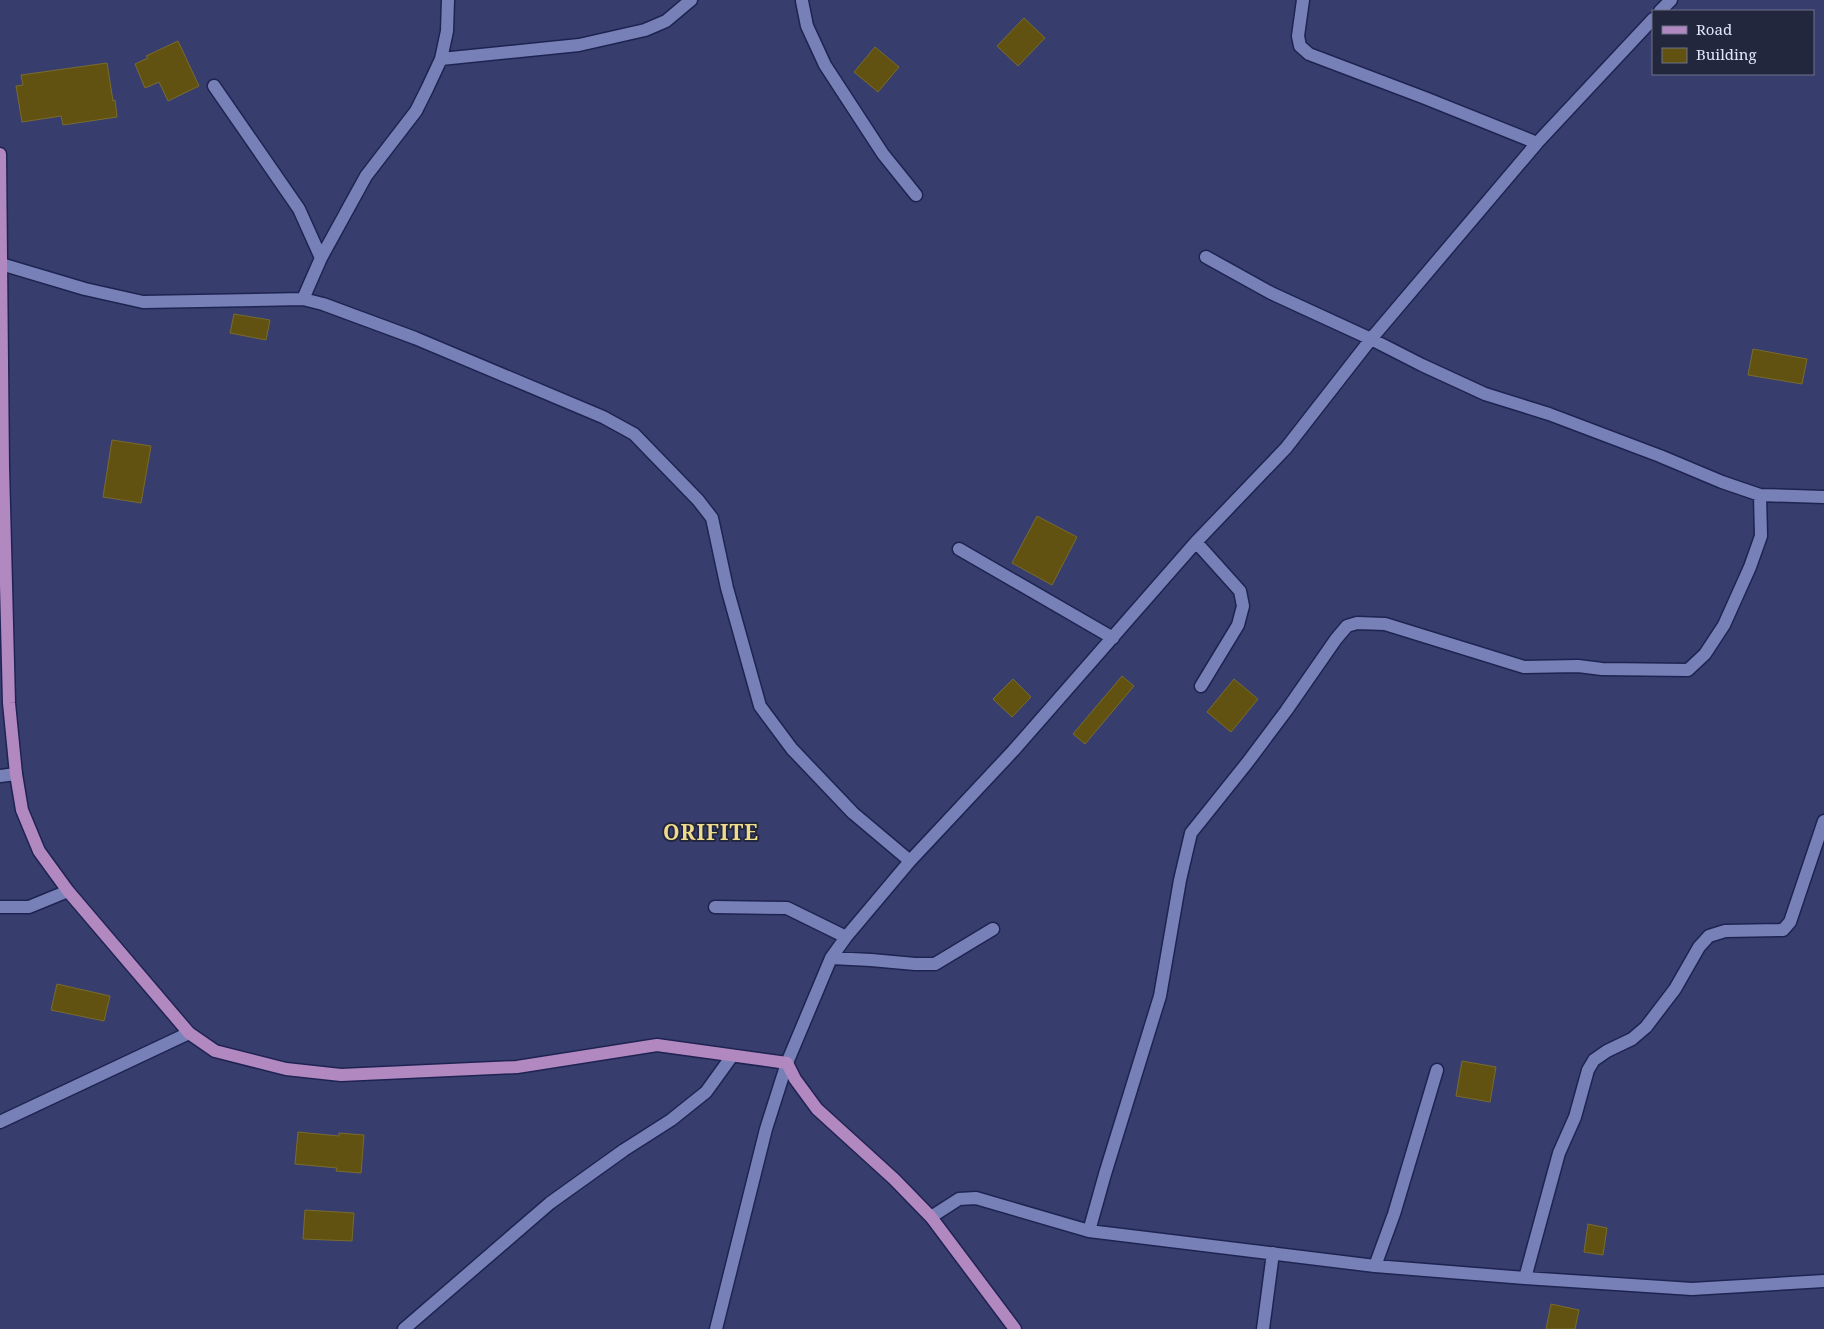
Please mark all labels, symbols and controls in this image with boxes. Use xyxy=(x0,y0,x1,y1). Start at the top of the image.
legend xyxy=(1652,10,1814,75)
text: Road xyxy=(1696,19,1732,39)
text: Building xyxy=(1696,44,1757,64)
district label: ORIFITE xyxy=(663,818,759,846)

